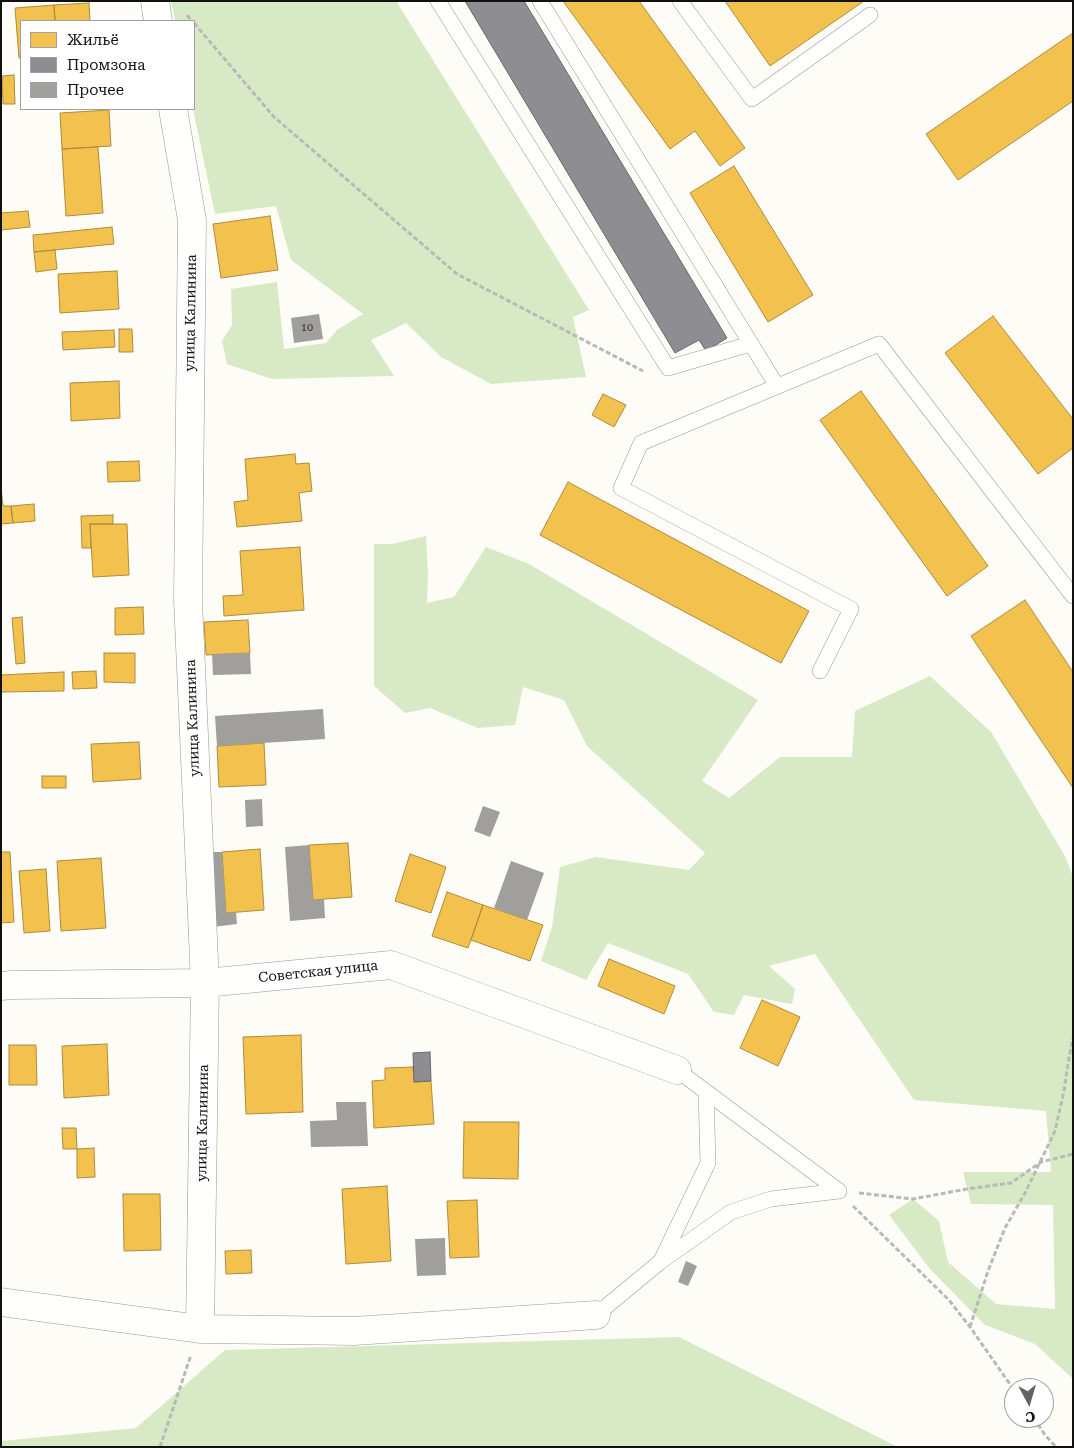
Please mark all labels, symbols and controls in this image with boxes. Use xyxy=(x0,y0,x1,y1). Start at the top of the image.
legend xyxy=(20,20,195,110)
text: Жильё xyxy=(67,31,119,49)
text: Промзона xyxy=(67,56,145,74)
text: Прочее xyxy=(67,81,124,99)
street label: улица Калинина xyxy=(182,254,200,372)
house number: 10 xyxy=(301,321,313,335)
street label: улица Калинина xyxy=(183,659,203,777)
street label: Советская улица xyxy=(257,957,379,987)
street label: улица Калинина xyxy=(194,1064,212,1182)
north arrow xyxy=(1004,1378,1054,1428)
text: С xyxy=(1025,1408,1036,1425)

